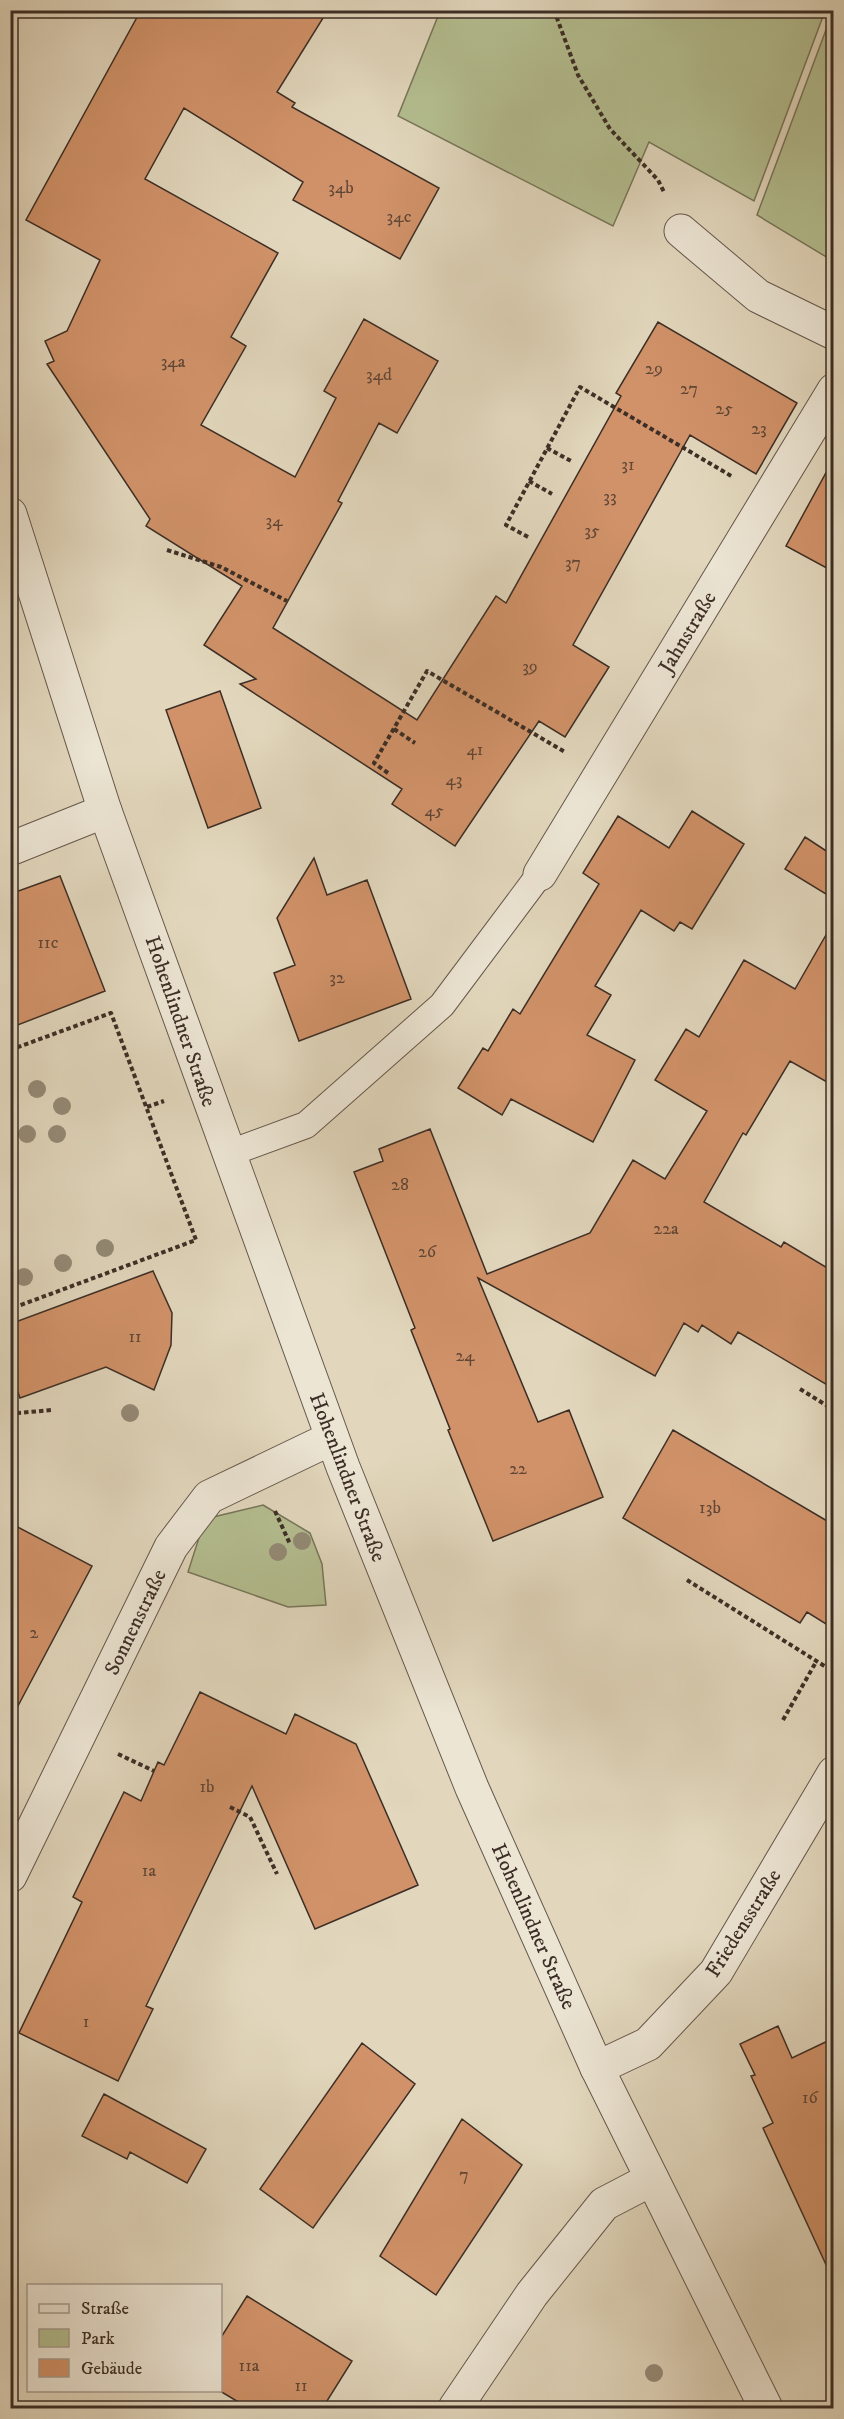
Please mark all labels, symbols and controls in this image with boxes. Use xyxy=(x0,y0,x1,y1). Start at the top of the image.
house number: 34b xyxy=(328,177,354,199)
house number: 34c xyxy=(387,206,412,228)
house number: 34a xyxy=(161,351,186,373)
house number: 29 xyxy=(645,358,663,380)
house number: 34d xyxy=(366,364,392,386)
house number: 27 xyxy=(680,378,698,400)
house number: 25 xyxy=(715,398,733,420)
house number: 23 xyxy=(751,418,767,440)
house number: 31 xyxy=(621,454,635,476)
house number: 33 xyxy=(603,486,617,508)
house number: 34 xyxy=(265,510,283,532)
house number: 35 xyxy=(584,520,600,542)
house number: 37 xyxy=(565,552,581,574)
street label: Jahnstraße xyxy=(652,587,723,680)
house number: 39 xyxy=(522,656,538,678)
house number: 41 xyxy=(467,739,483,761)
house number: 43 xyxy=(445,769,463,791)
house number: 45 xyxy=(424,800,444,822)
house number: 11c xyxy=(38,932,59,954)
street label: Hohenlindner Straße xyxy=(139,933,222,1110)
house number: 32 xyxy=(329,967,345,989)
house number: 28 xyxy=(391,1174,409,1196)
house number: 22a xyxy=(653,1218,679,1240)
house number: 26 xyxy=(418,1241,437,1263)
house number: 11 xyxy=(128,1326,142,1348)
house number: 24 xyxy=(455,1345,475,1367)
street label: Hohenlindner Straße xyxy=(303,1389,391,1566)
house number: 22 xyxy=(509,1458,527,1480)
house number: 13b xyxy=(699,1497,721,1519)
street label: Sonnenstraße xyxy=(99,1565,173,1680)
house number: 2 xyxy=(30,1622,39,1644)
house number: 1b xyxy=(199,1776,215,1798)
street label: Hohenlindner Straße xyxy=(485,1839,581,2014)
house number: 1a xyxy=(142,1860,156,1882)
street label: Friedensstraße xyxy=(700,1864,788,1982)
house number: 1 xyxy=(83,2011,89,2033)
house number: 16 xyxy=(802,2087,819,2109)
house number: 7 xyxy=(459,2164,469,2186)
legend xyxy=(27,2284,222,2392)
text: Straße xyxy=(81,2298,129,2320)
text: Park xyxy=(81,2328,115,2350)
house number: 11a xyxy=(239,2355,260,2377)
text: Gebäude xyxy=(81,2358,142,2380)
house number: 11 xyxy=(294,2375,308,2397)

